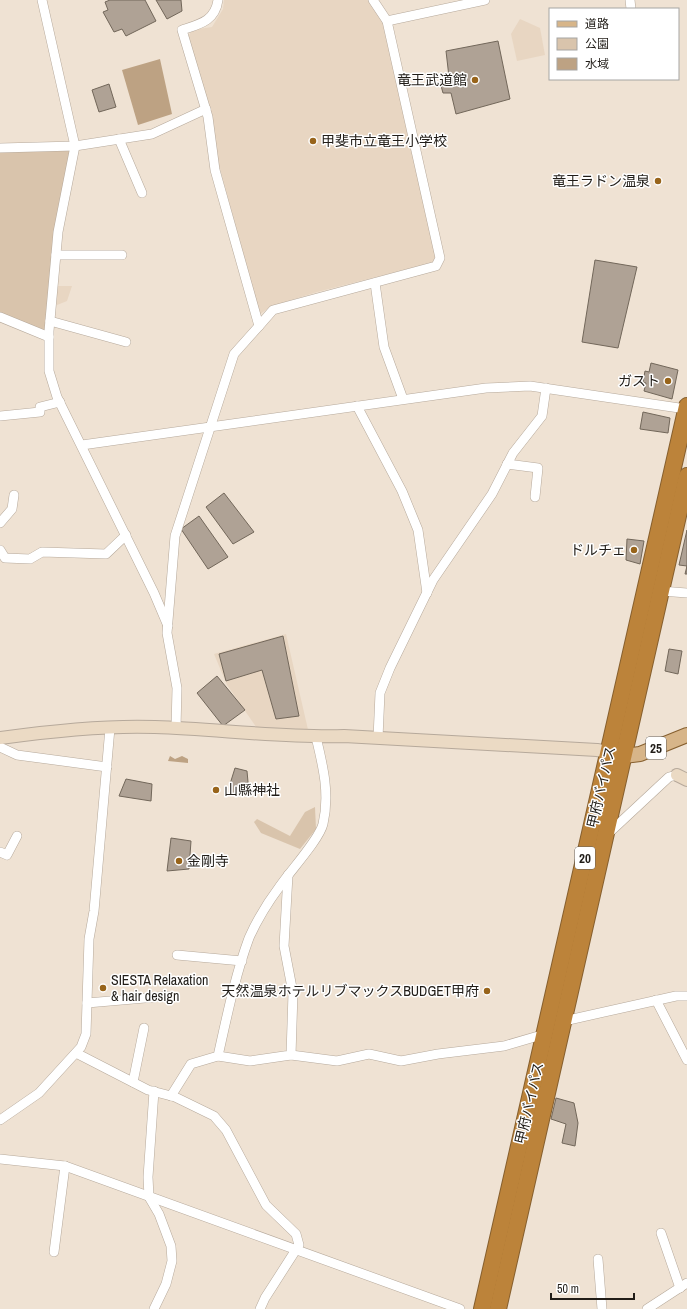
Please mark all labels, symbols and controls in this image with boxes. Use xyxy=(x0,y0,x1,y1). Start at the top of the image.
legend xyxy=(549,8,679,80)
text: 道路 xyxy=(585,16,609,32)
text: 公園 xyxy=(585,36,609,52)
text: 水域 xyxy=(585,56,609,72)
place label: 竜王武道館 xyxy=(397,71,467,89)
marker: 竜王武道館 xyxy=(470,75,480,85)
place label: 甲斐市立竜王小学校 xyxy=(321,132,447,150)
marker: 甲斐市立竜王小学校 xyxy=(308,136,318,146)
place label: 竜王ラドン温泉 xyxy=(552,172,650,190)
marker: 竜王ラドン温泉 xyxy=(653,176,663,186)
place label: ガスト xyxy=(618,372,660,390)
marker: ガスト xyxy=(663,376,673,386)
place label: ドルチェ xyxy=(570,541,626,559)
marker: ドルチェ xyxy=(629,545,639,555)
road number: 25 xyxy=(646,737,666,759)
street label: 甲府バイパス xyxy=(583,744,619,830)
place label: 山縣神社 xyxy=(224,781,280,799)
marker: 山縣神社 xyxy=(211,785,221,795)
road number: 20 xyxy=(575,847,595,869)
place label: 金剛寺 xyxy=(187,852,229,870)
marker: 金剛寺 xyxy=(174,856,184,866)
place label: SIESTA Relaxation & hair design xyxy=(111,971,208,1005)
place label: 天然温泉ホテルリブマックスBUDGET甲府 xyxy=(222,982,479,1000)
marker: SIESTA Relaxation & hair design xyxy=(98,983,108,993)
marker: 天然温泉ホテルリブマックスBUDGET甲府 xyxy=(482,986,492,996)
street label: 甲府バイパス xyxy=(511,1060,547,1146)
scale bar xyxy=(551,1275,634,1301)
text: 50 m xyxy=(557,1281,579,1297)

